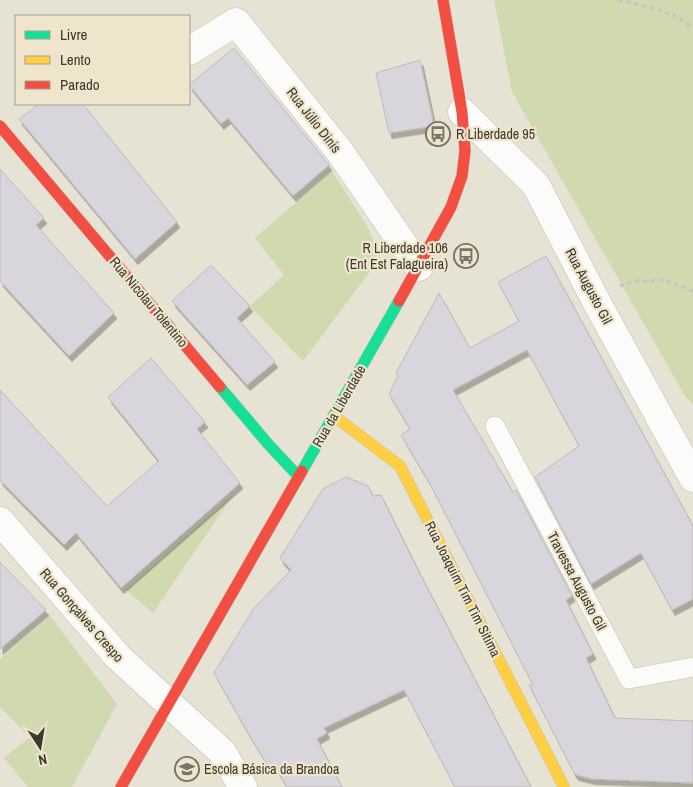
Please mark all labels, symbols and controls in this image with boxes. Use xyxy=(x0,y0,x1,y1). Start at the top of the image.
legend xyxy=(15,15,190,105)
text: Livre xyxy=(60,24,88,45)
text: Lento xyxy=(60,49,91,70)
text: Parado xyxy=(60,74,100,95)
street label: Rua Júlio Dinis xyxy=(283,84,345,157)
bus stop icon: R Liberdade 95 xyxy=(425,121,451,147)
place label: R Liberdade 95 xyxy=(456,125,535,143)
place label: R Liberdade 106 (Ent Est Falagueira) xyxy=(346,239,448,273)
bus stop icon: R Liberdade 106 (Ent Est Falagueira) xyxy=(453,243,479,269)
street label: Rua Augusto Gil xyxy=(561,245,617,327)
street label: Rua Nicolau Tolentino xyxy=(106,253,192,351)
street label: Rua da Liberdade xyxy=(308,362,370,450)
street label: Rua Joaquim Tim Tim Sitima xyxy=(421,518,505,660)
street label: Travessa Augusto Gil xyxy=(543,529,611,633)
street label: Rua Gonçalves Crespo xyxy=(36,564,128,666)
north arrow xyxy=(15,722,65,772)
text: N xyxy=(37,750,49,769)
school or university icon: Escola Básica da Brandoa xyxy=(174,756,200,782)
place label: Escola Básica da Brandoa xyxy=(204,760,340,778)

